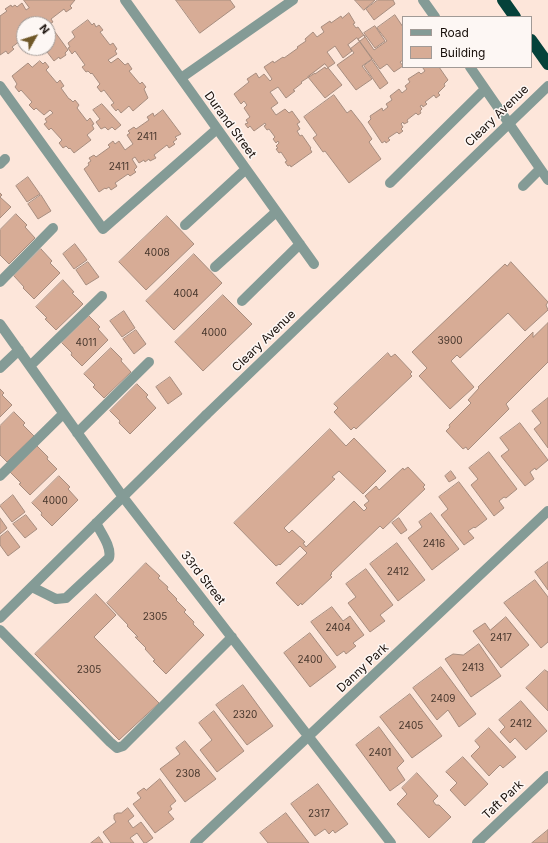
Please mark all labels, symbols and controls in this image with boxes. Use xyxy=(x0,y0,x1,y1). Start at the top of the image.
north arrow xyxy=(16,16,56,56)
legend xyxy=(402,16,532,68)
text: N xyxy=(36,21,53,37)
text: Road xyxy=(440,25,469,40)
text: Building xyxy=(440,45,485,60)
street label: Cleary Avenue xyxy=(462,82,532,150)
street label: Durand Street xyxy=(201,89,259,161)
house number: 2411 xyxy=(137,131,157,143)
house number: 2411 xyxy=(109,161,129,173)
house number: 4008 xyxy=(144,247,170,259)
house number: 4004 xyxy=(173,288,199,300)
street label: Cleary Avenue xyxy=(229,307,299,375)
house number: 4000 xyxy=(201,327,227,339)
house number: 3900 xyxy=(438,335,462,347)
house number: 4011 xyxy=(76,337,96,349)
house number: 4000 xyxy=(42,495,68,507)
house number: 2416 xyxy=(423,538,445,550)
street label: 33rd Street xyxy=(178,548,228,608)
house number: 2412 xyxy=(387,566,409,578)
house number: 2305 xyxy=(143,611,167,623)
house number: 2404 xyxy=(325,622,351,634)
house number: 2417 xyxy=(490,632,512,644)
street label: Danny Park xyxy=(334,640,392,696)
house number: 2400 xyxy=(297,654,323,666)
house number: 2413 xyxy=(462,662,484,674)
house number: 2305 xyxy=(77,664,101,676)
house number: 2409 xyxy=(431,693,455,705)
house number: 2320 xyxy=(233,709,257,721)
house number: 2412 xyxy=(510,718,532,730)
house number: 2405 xyxy=(399,720,423,732)
house number: 2401 xyxy=(369,747,391,759)
house number: 2308 xyxy=(176,768,200,780)
street label: Taft Park xyxy=(480,777,526,823)
house number: 2317 xyxy=(308,808,330,820)

